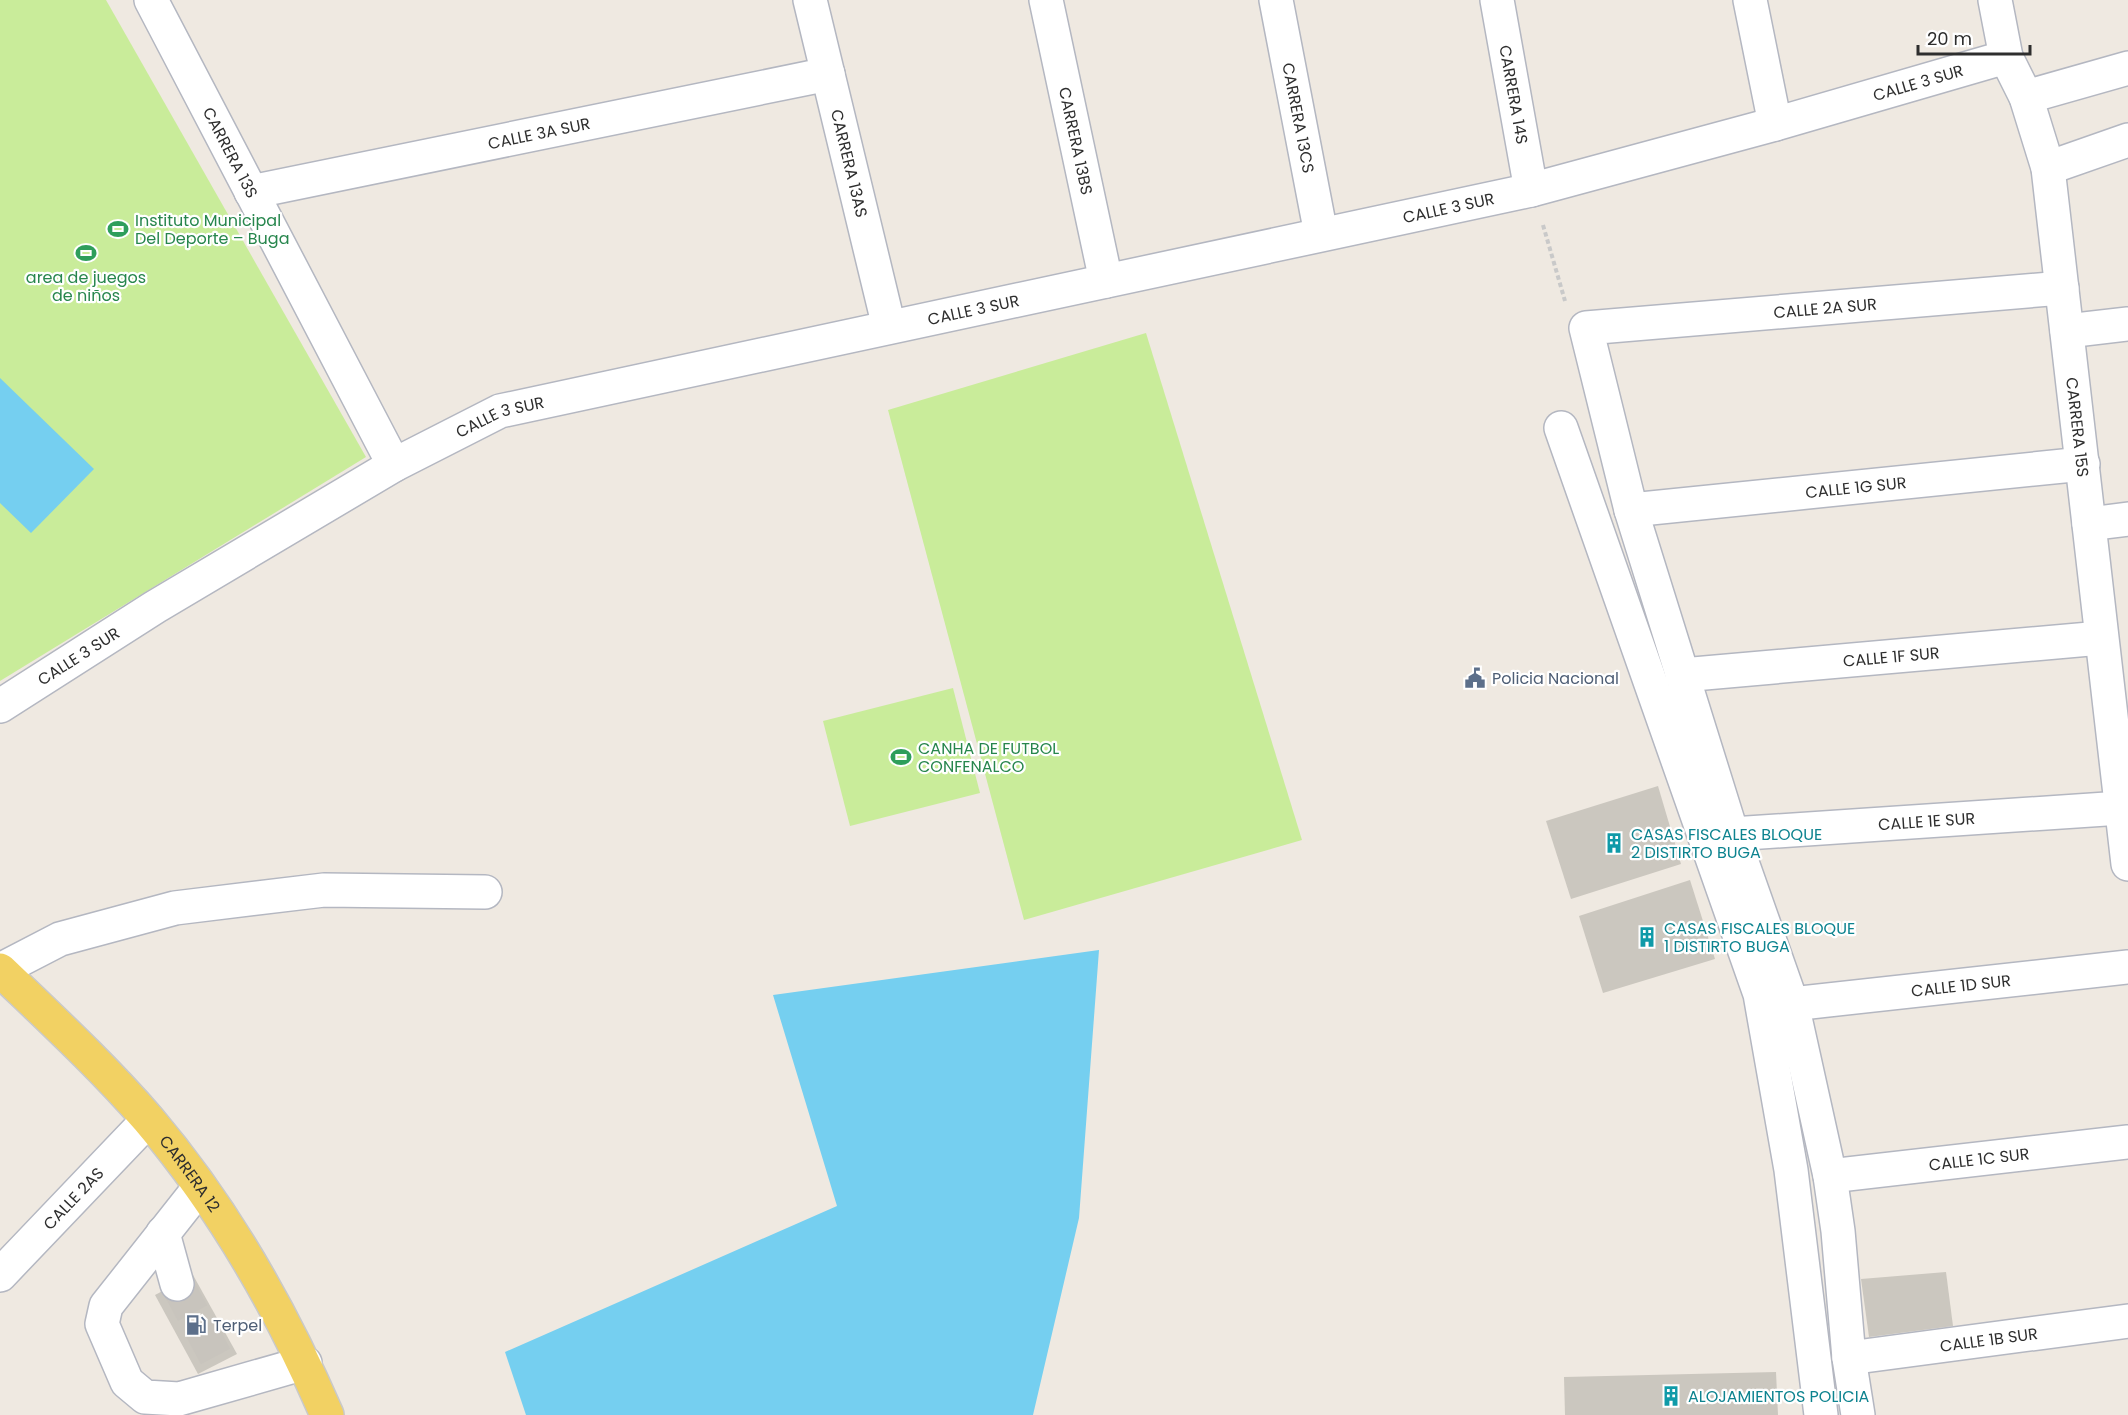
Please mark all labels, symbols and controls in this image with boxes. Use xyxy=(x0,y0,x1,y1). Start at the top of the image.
scale bar xyxy=(1918,18,2030,56)
text: 20 m xyxy=(1927,26,1972,51)
street label: CARRERA 14S xyxy=(1494,43,1534,146)
street label: CALLE 3 SUR xyxy=(1870,58,1966,107)
street label: CARRERA 13CS xyxy=(1277,61,1321,175)
street label: CARRERA 13BS xyxy=(1053,85,1099,197)
street label: CARRERA 13S xyxy=(197,103,264,202)
street label: CARRERA 13AS xyxy=(825,107,874,220)
street label: CALLE 3A SUR xyxy=(486,111,592,155)
street label: CALLE 3 SUR xyxy=(1401,187,1497,229)
place label: Instituto Municipal Del Deporte – Buga xyxy=(135,209,290,250)
sports icon: Instituto Municipal Del Deporte – Buga xyxy=(106,217,130,241)
sports icon: area de juegos de niños xyxy=(74,241,98,265)
place label: area de juegos de niños xyxy=(26,266,146,307)
street label: CALLE 3 SUR xyxy=(925,289,1021,331)
street label: CALLE 2A SUR xyxy=(1772,292,1878,324)
street label: CARRERA 15S xyxy=(2061,376,2095,478)
street label: CALLE 3 SUR xyxy=(452,390,546,443)
street label: CALLE 1G SUR xyxy=(1804,471,1907,504)
street label: CALLE 3 SUR xyxy=(33,621,124,691)
street label: CALLE 1F SUR xyxy=(1842,641,1940,672)
public building icon: Policia Nacional xyxy=(1463,666,1487,690)
place label: Policia Nacional xyxy=(1492,667,1619,690)
place label: CANHA DE FUTBOL CONFENALCO xyxy=(918,737,1059,778)
sports icon: CANHA DE FUTBOL CONFENALCO xyxy=(889,745,913,769)
street label: CALLE 1E SUR xyxy=(1877,806,1976,836)
place label: CASAS FISCALES BLOQUE 2 DISTIRTO BUGA xyxy=(1631,823,1822,864)
building icon: CASAS FISCALES BLOQUE 2 DISTIRTO BUGA xyxy=(1602,831,1626,855)
place label: CASAS FISCALES BLOQUE 1 DISTIRTO BUGA xyxy=(1664,917,1855,958)
building icon: CASAS FISCALES BLOQUE 1 DISTIRTO BUGA xyxy=(1635,925,1659,949)
street label: CALLE 1D SUR xyxy=(1910,968,2012,1002)
street label: CARRERA 12 xyxy=(154,1130,226,1216)
street label: CALLE 1C SUR xyxy=(1927,1142,2031,1176)
street label: CALLE 2AS xyxy=(38,1162,109,1235)
fuel station icon: Terpel xyxy=(184,1313,208,1337)
place label: Terpel xyxy=(213,1314,262,1337)
street label: CALLE 1B SUR xyxy=(1938,1322,2039,1357)
building icon: ALOJAMIENTOS POLICIA xyxy=(1659,1384,1683,1408)
place label: ALOJAMIENTOS POLICIA xyxy=(1688,1385,1870,1408)

